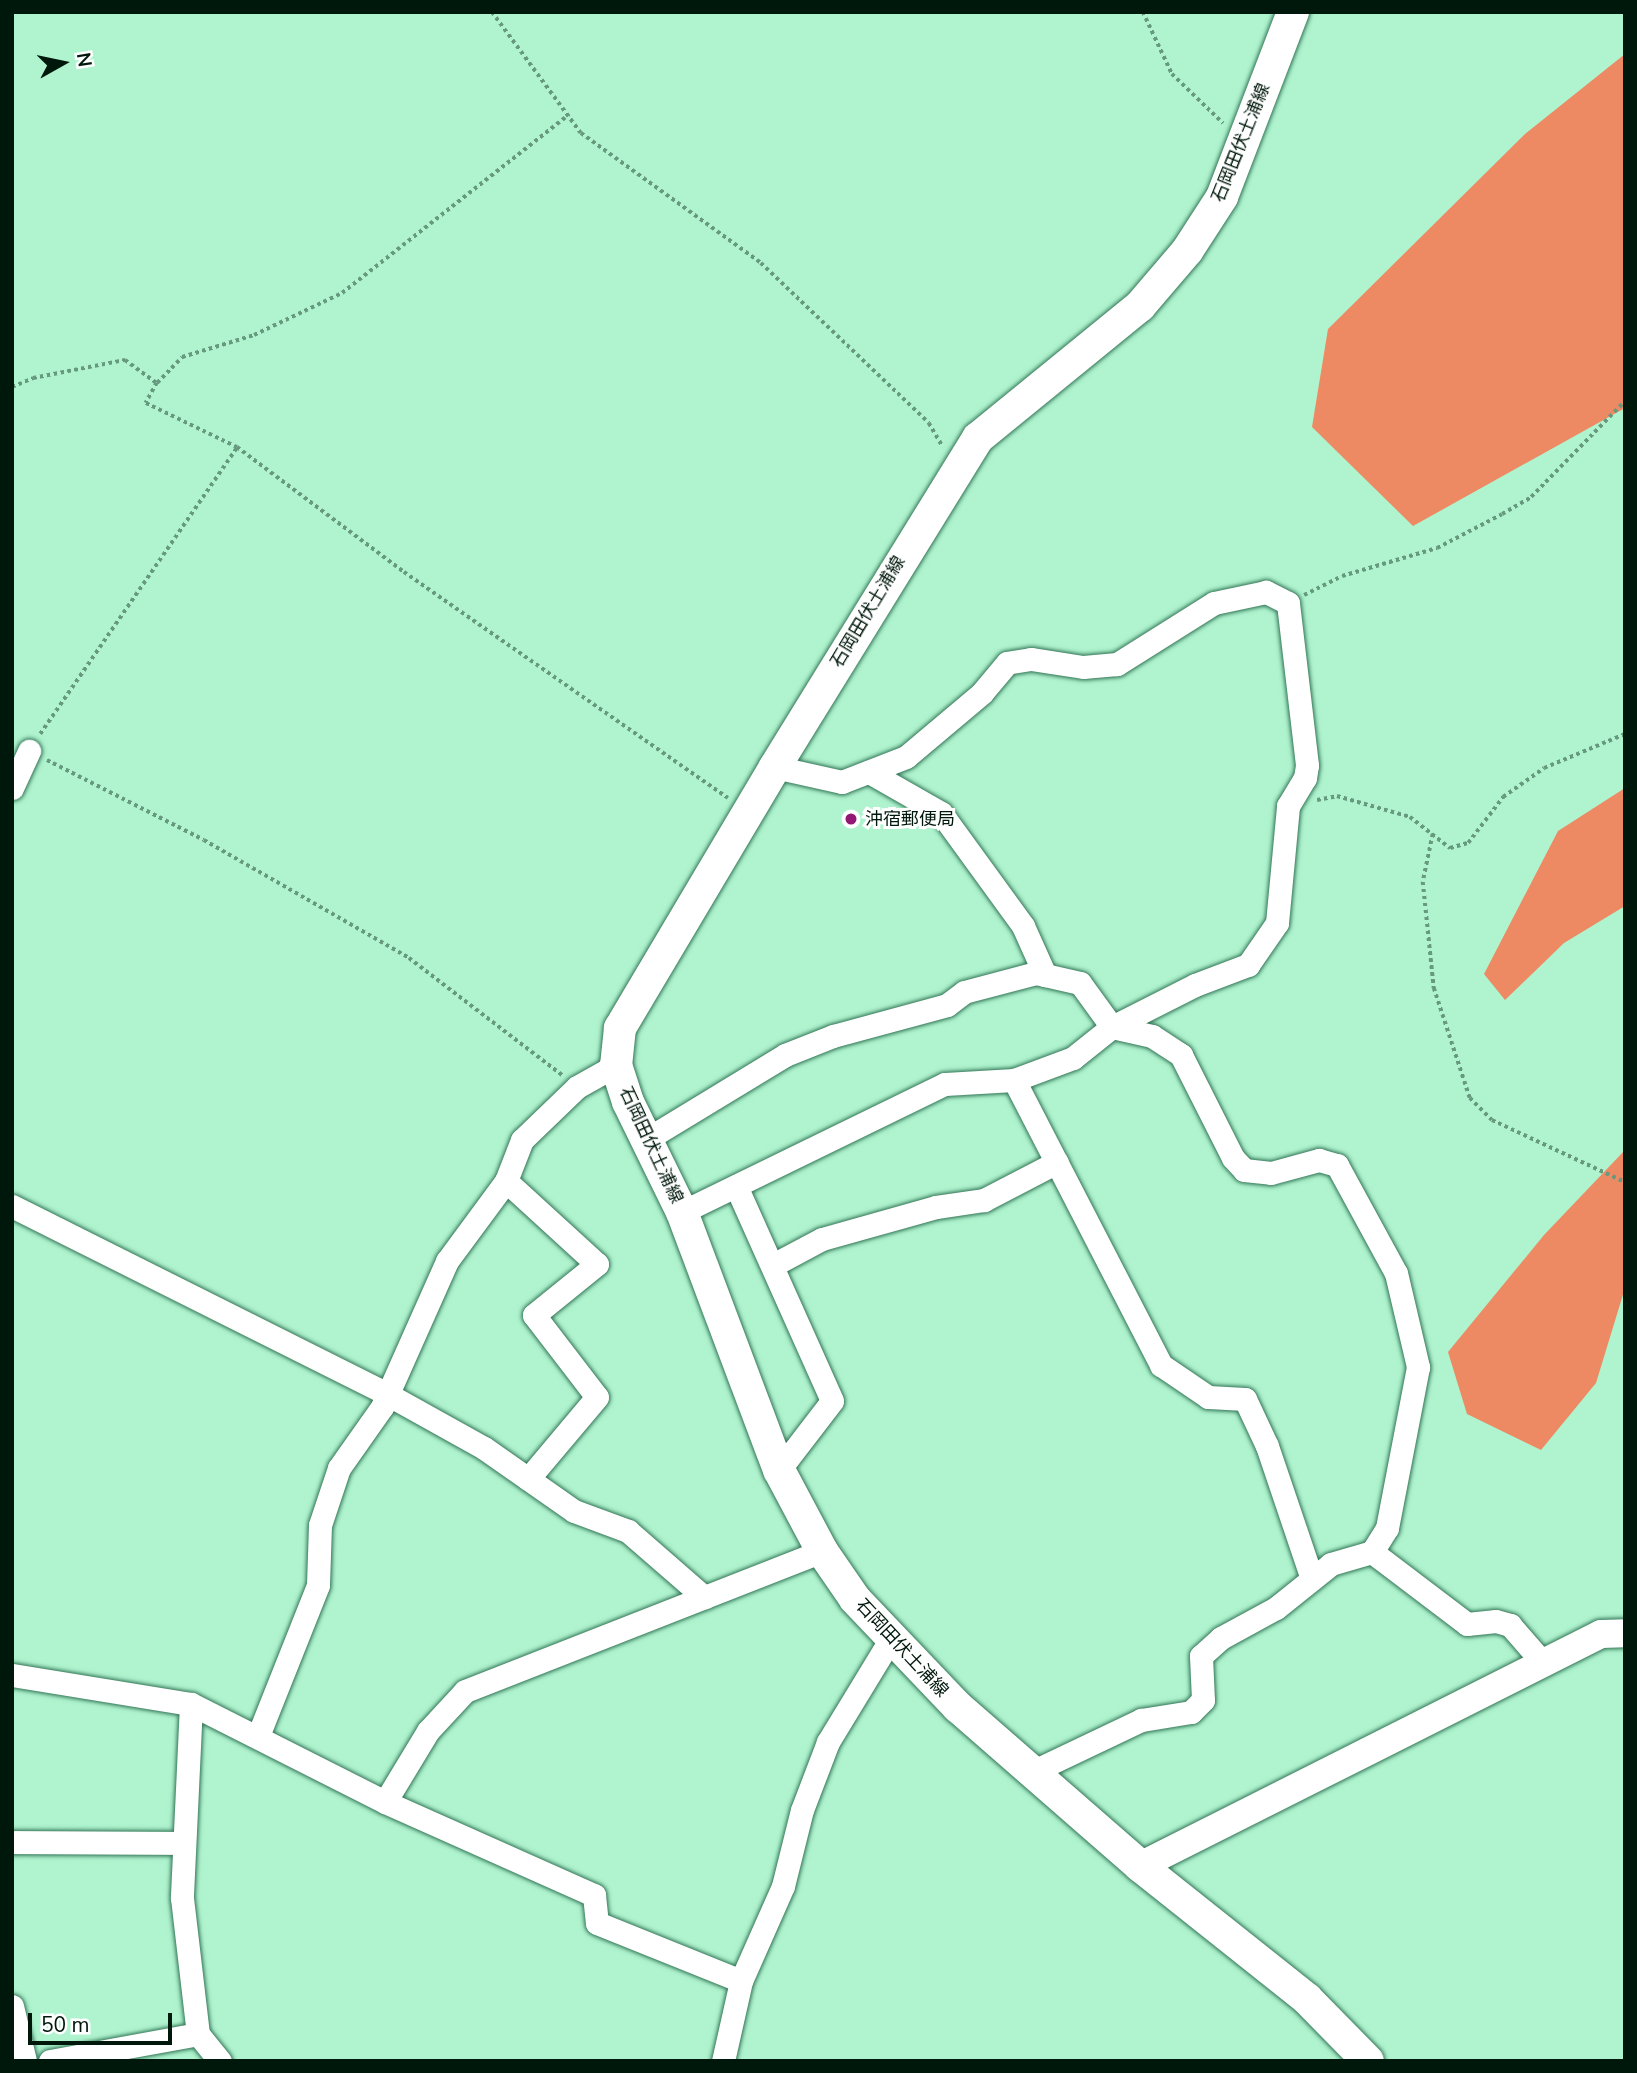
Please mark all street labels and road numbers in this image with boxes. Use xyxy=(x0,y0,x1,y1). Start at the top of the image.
street label: 石岡田伏土浦線 xyxy=(1207,81,1275,205)
street label: 石岡田伏土浦線 xyxy=(826,552,910,672)
street label: 石岡田伏土浦線 xyxy=(615,1083,687,1207)
street label: 石岡田伏土浦線 xyxy=(851,1595,953,1701)

